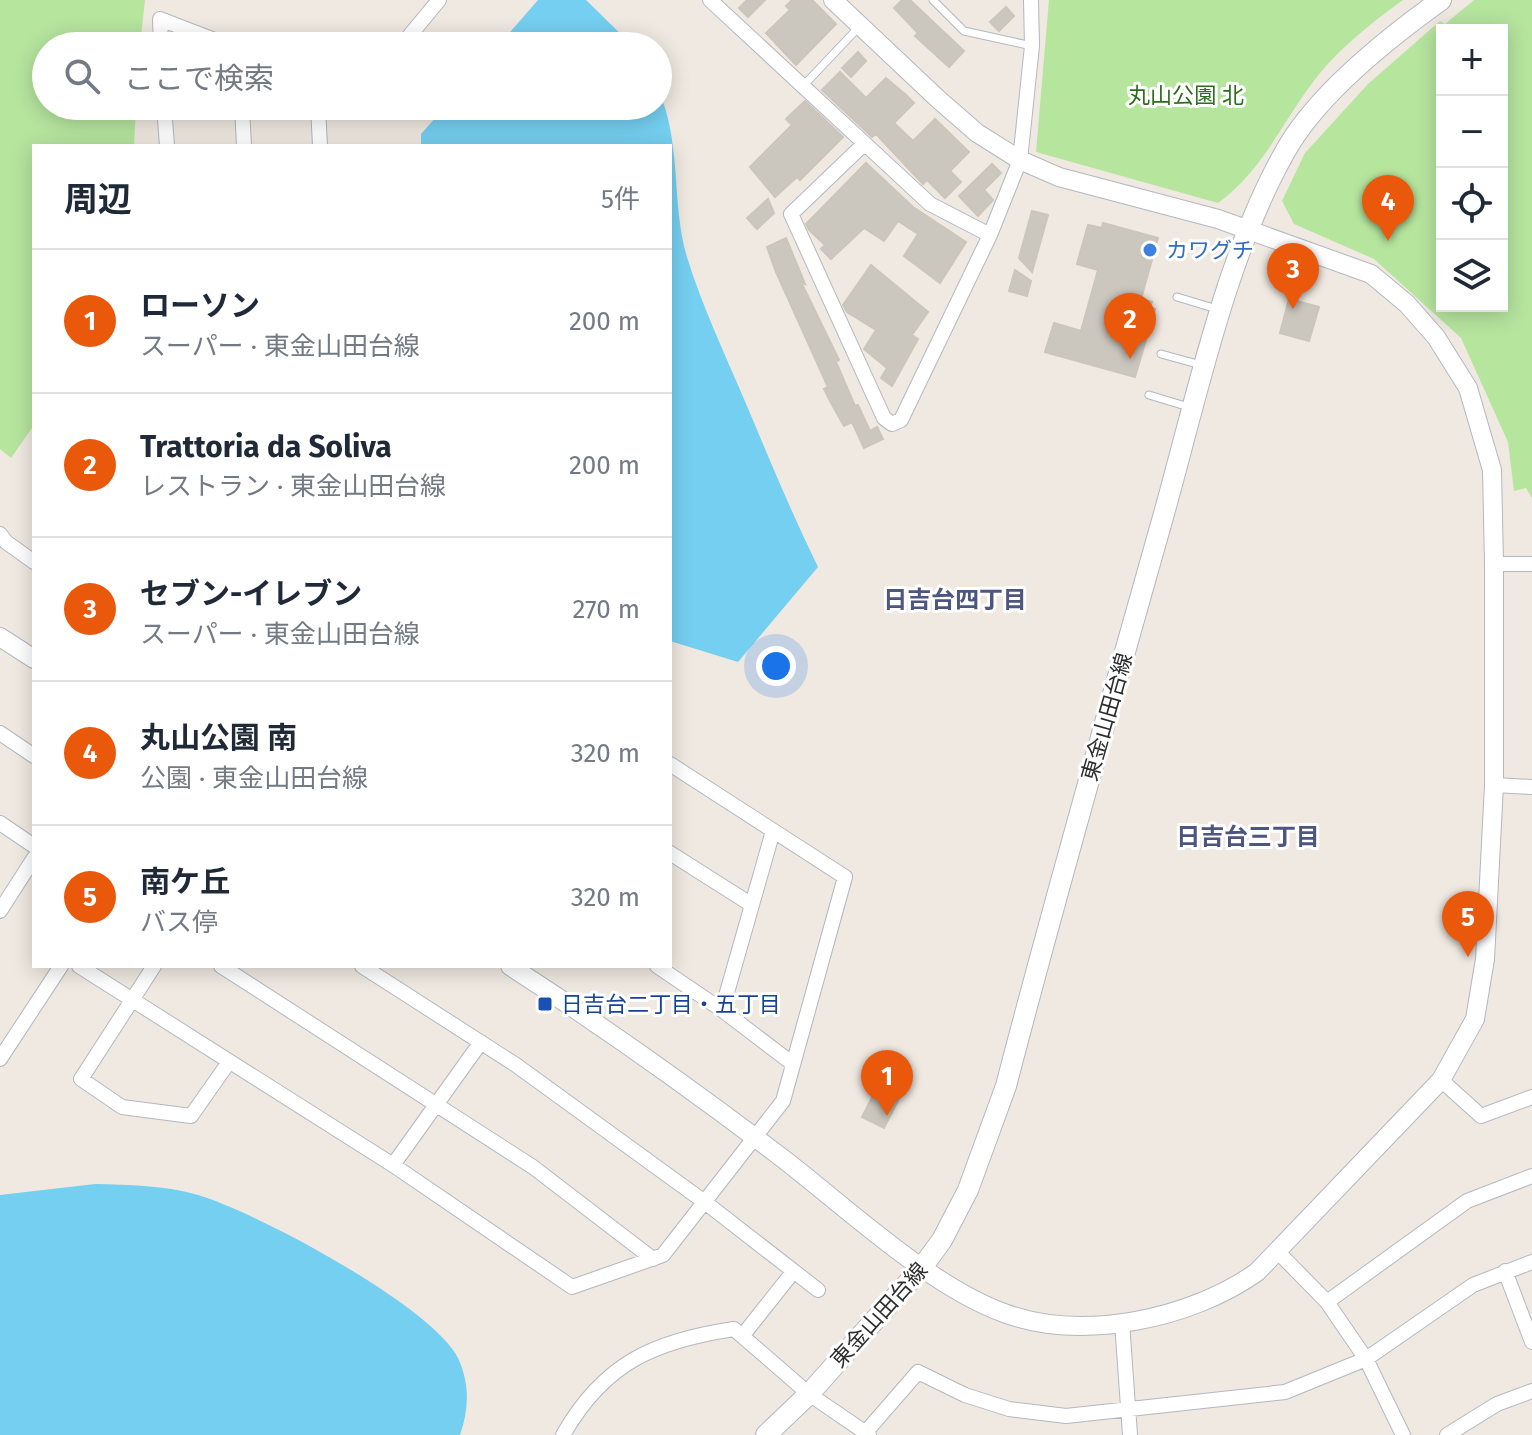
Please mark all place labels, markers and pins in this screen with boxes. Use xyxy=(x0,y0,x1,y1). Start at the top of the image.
pin: 4 xyxy=(1362,175,1414,241)
place label: カワグチ xyxy=(1166,237,1254,264)
marker: カワグチ xyxy=(1141,241,1159,259)
pin: 3 xyxy=(1267,243,1319,309)
pin: 2 xyxy=(1104,293,1156,359)
pin: 5 xyxy=(1442,891,1494,957)
place label: 日吉台二丁目・五丁目 xyxy=(561,991,781,1018)
marker: 日吉台二丁目・五丁目 xyxy=(536,995,554,1013)
pin: 1 xyxy=(861,1050,913,1116)

